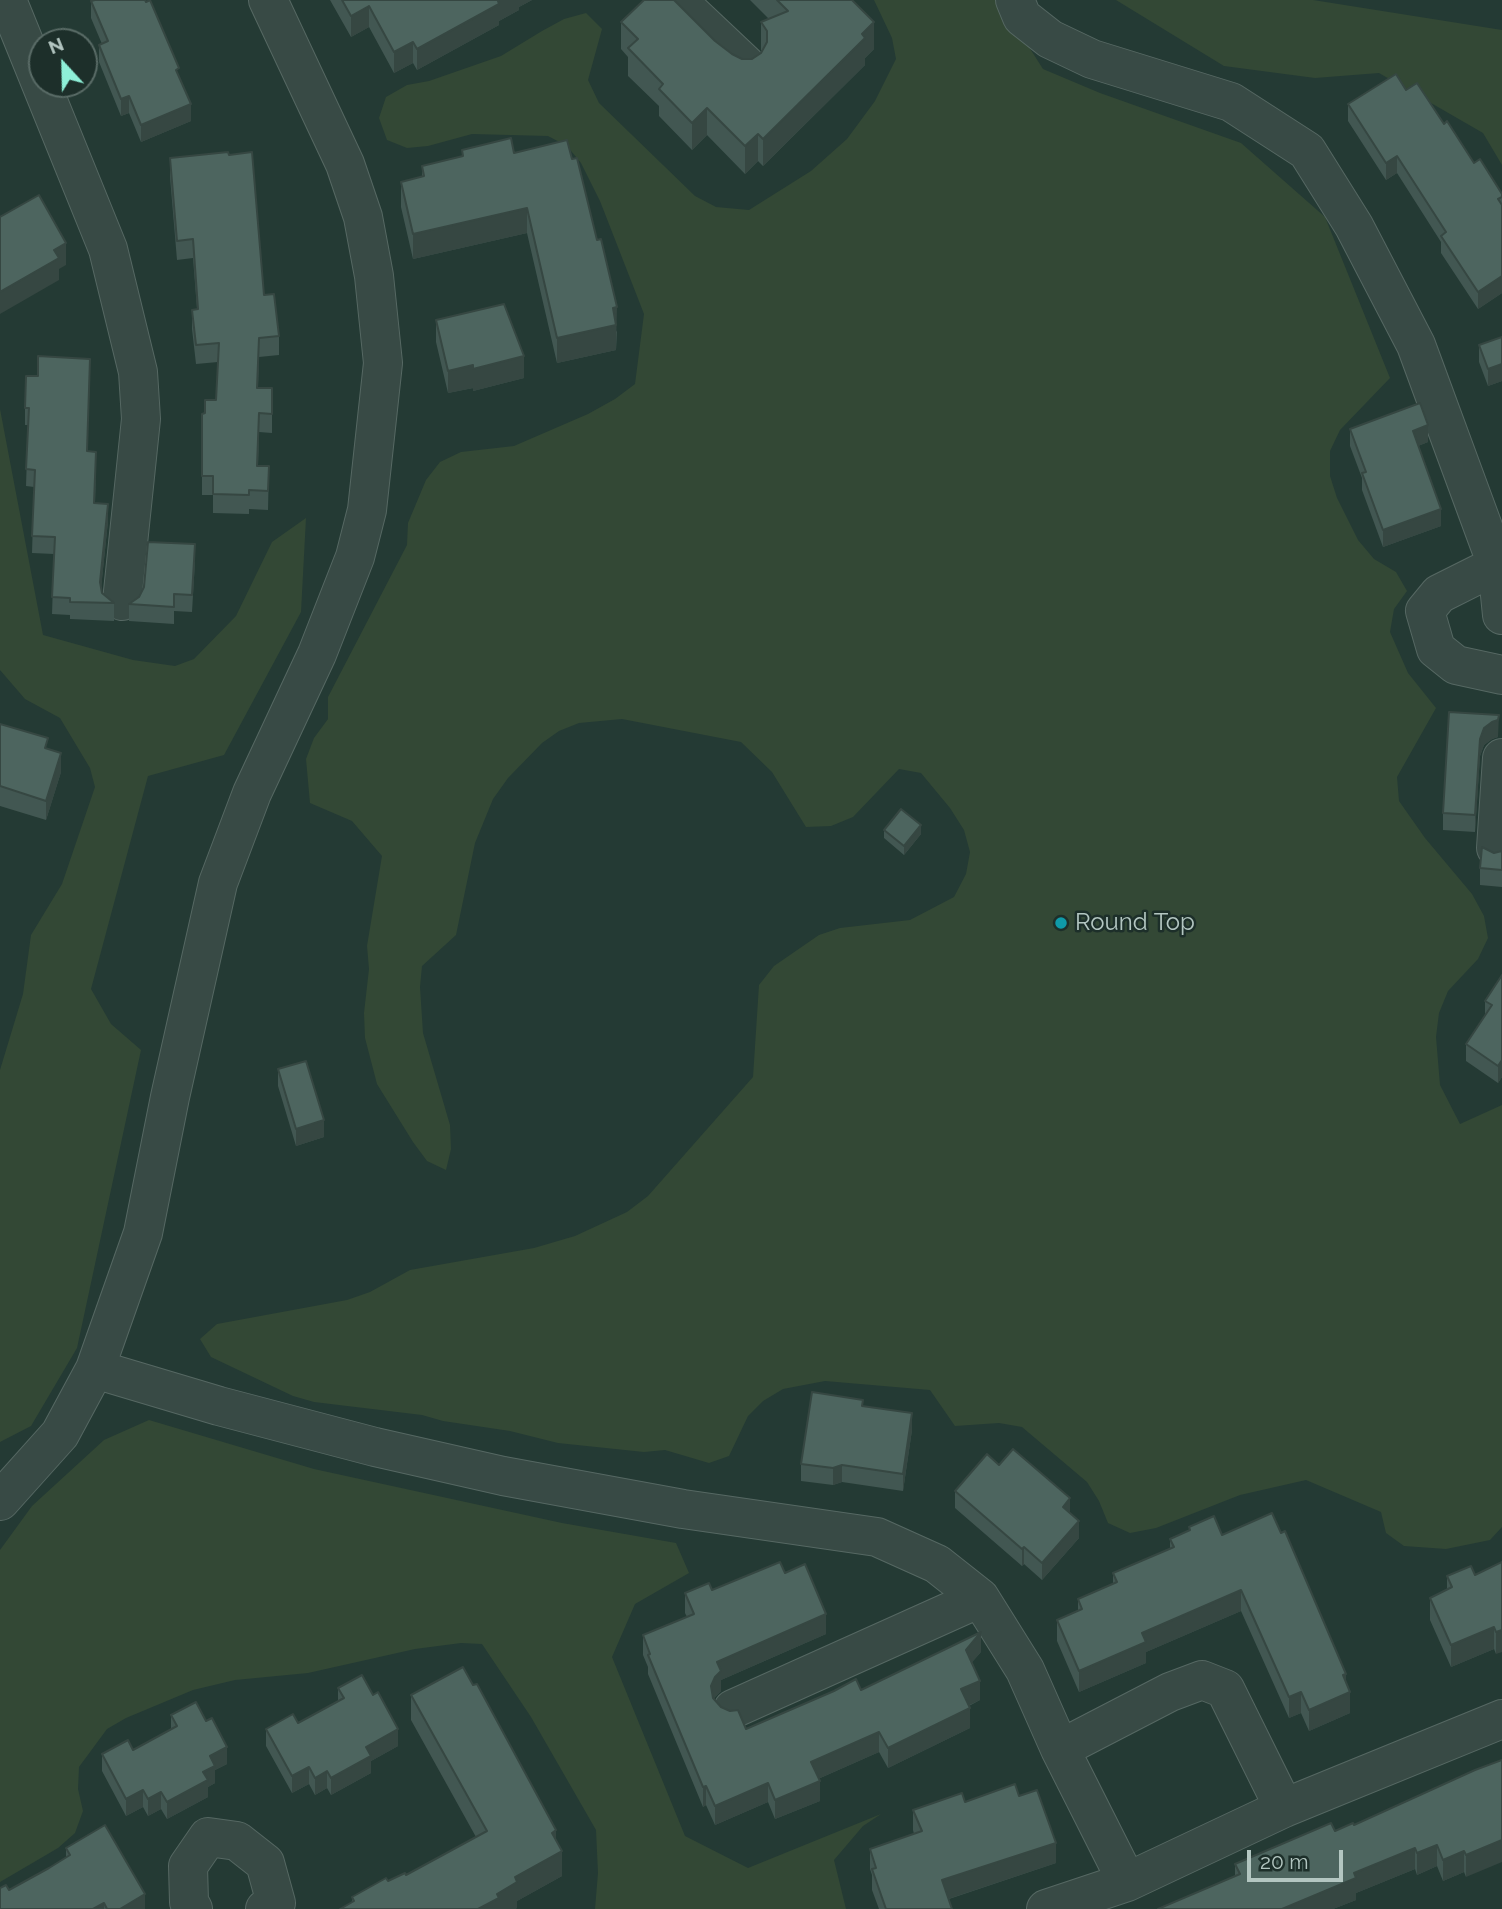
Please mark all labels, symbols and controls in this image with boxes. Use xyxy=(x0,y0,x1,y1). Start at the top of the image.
north arrow xyxy=(28,28,98,98)
text: N xyxy=(45,32,67,58)
place label: Round Top xyxy=(1075,909,1195,937)
marker: Round Top xyxy=(1053,915,1069,931)
scale bar xyxy=(1250,1836,1346,1880)
text: 20 m xyxy=(1260,1849,1308,1874)

